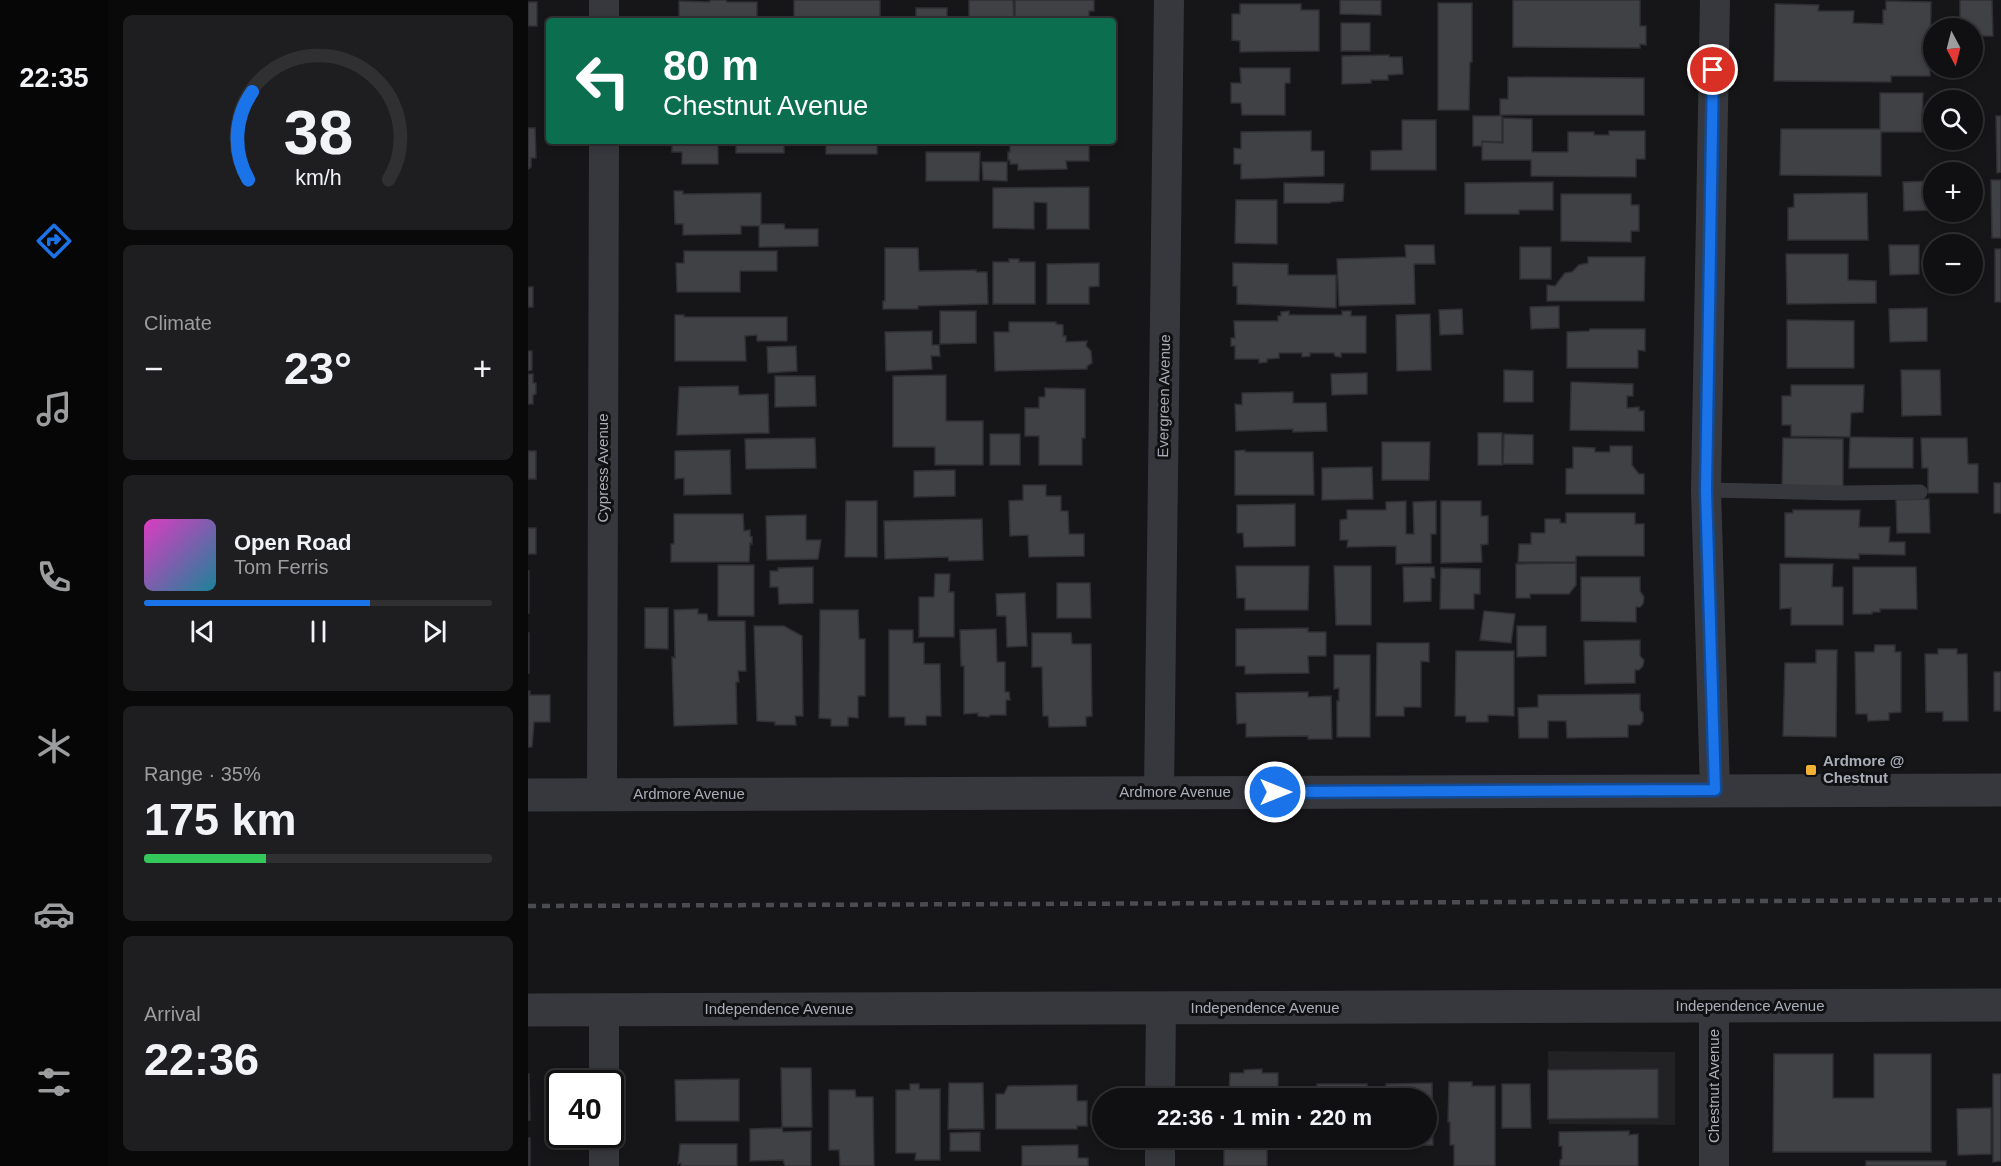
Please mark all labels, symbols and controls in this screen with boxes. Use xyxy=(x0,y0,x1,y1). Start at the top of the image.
north arrow xyxy=(1923,18,1983,78)
map controls xyxy=(1923,18,1983,294)
icon: left xyxy=(564,42,642,120)
text: 80 m xyxy=(663,42,759,89)
pin xyxy=(1687,44,1738,95)
icon: arrive xyxy=(1696,53,1729,86)
text: 22:35 xyxy=(19,63,89,93)
button: search xyxy=(1923,90,1983,150)
text: Chestnut Avenue xyxy=(663,91,868,121)
text: 38 xyxy=(283,98,353,167)
button: + xyxy=(1923,162,1983,222)
text: km/h xyxy=(295,166,341,190)
icon: directions xyxy=(33,220,75,262)
button: − xyxy=(1923,234,1983,294)
text: Climate xyxy=(144,312,212,334)
street label: Evergreen Avenue xyxy=(1154,334,1173,458)
text: 23° xyxy=(284,343,352,394)
text: − xyxy=(144,350,163,387)
text: + xyxy=(473,350,492,387)
icon: music xyxy=(33,388,75,430)
street label: Cypress Avenue xyxy=(594,414,611,522)
text: Open Road xyxy=(234,530,351,555)
icon: phone xyxy=(33,556,75,598)
text: Tom Ferris xyxy=(234,556,328,578)
icon: previous xyxy=(186,615,219,648)
icon: pause xyxy=(302,615,335,648)
icon: next xyxy=(418,615,451,648)
icon: climate xyxy=(33,725,75,767)
place label: Ardmore @ Chestnut xyxy=(1823,752,1904,786)
position arrow xyxy=(1243,760,1307,824)
text: Range · 35% xyxy=(144,763,261,785)
marker: Ardmore @ Chestnut xyxy=(1804,763,1818,777)
street label: Ardmore Avenue xyxy=(1119,783,1231,800)
street label: Ardmore Avenue xyxy=(633,785,745,802)
text: 175 km xyxy=(144,794,297,845)
icon: car xyxy=(33,893,75,935)
street label: Independence Avenue xyxy=(1675,997,1825,1014)
street label: Independence Avenue xyxy=(1190,999,1340,1016)
street label: Independence Avenue xyxy=(704,1000,854,1017)
text: Arrival xyxy=(144,1003,201,1025)
street label: Chestnut Avenue xyxy=(1705,1029,1722,1143)
text: 22:36 xyxy=(144,1034,259,1085)
icon: filters xyxy=(33,1061,75,1103)
speed limit sign: 40 xyxy=(546,1070,624,1148)
text: 22:36 · 1 min · 220 m xyxy=(1157,1105,1372,1130)

